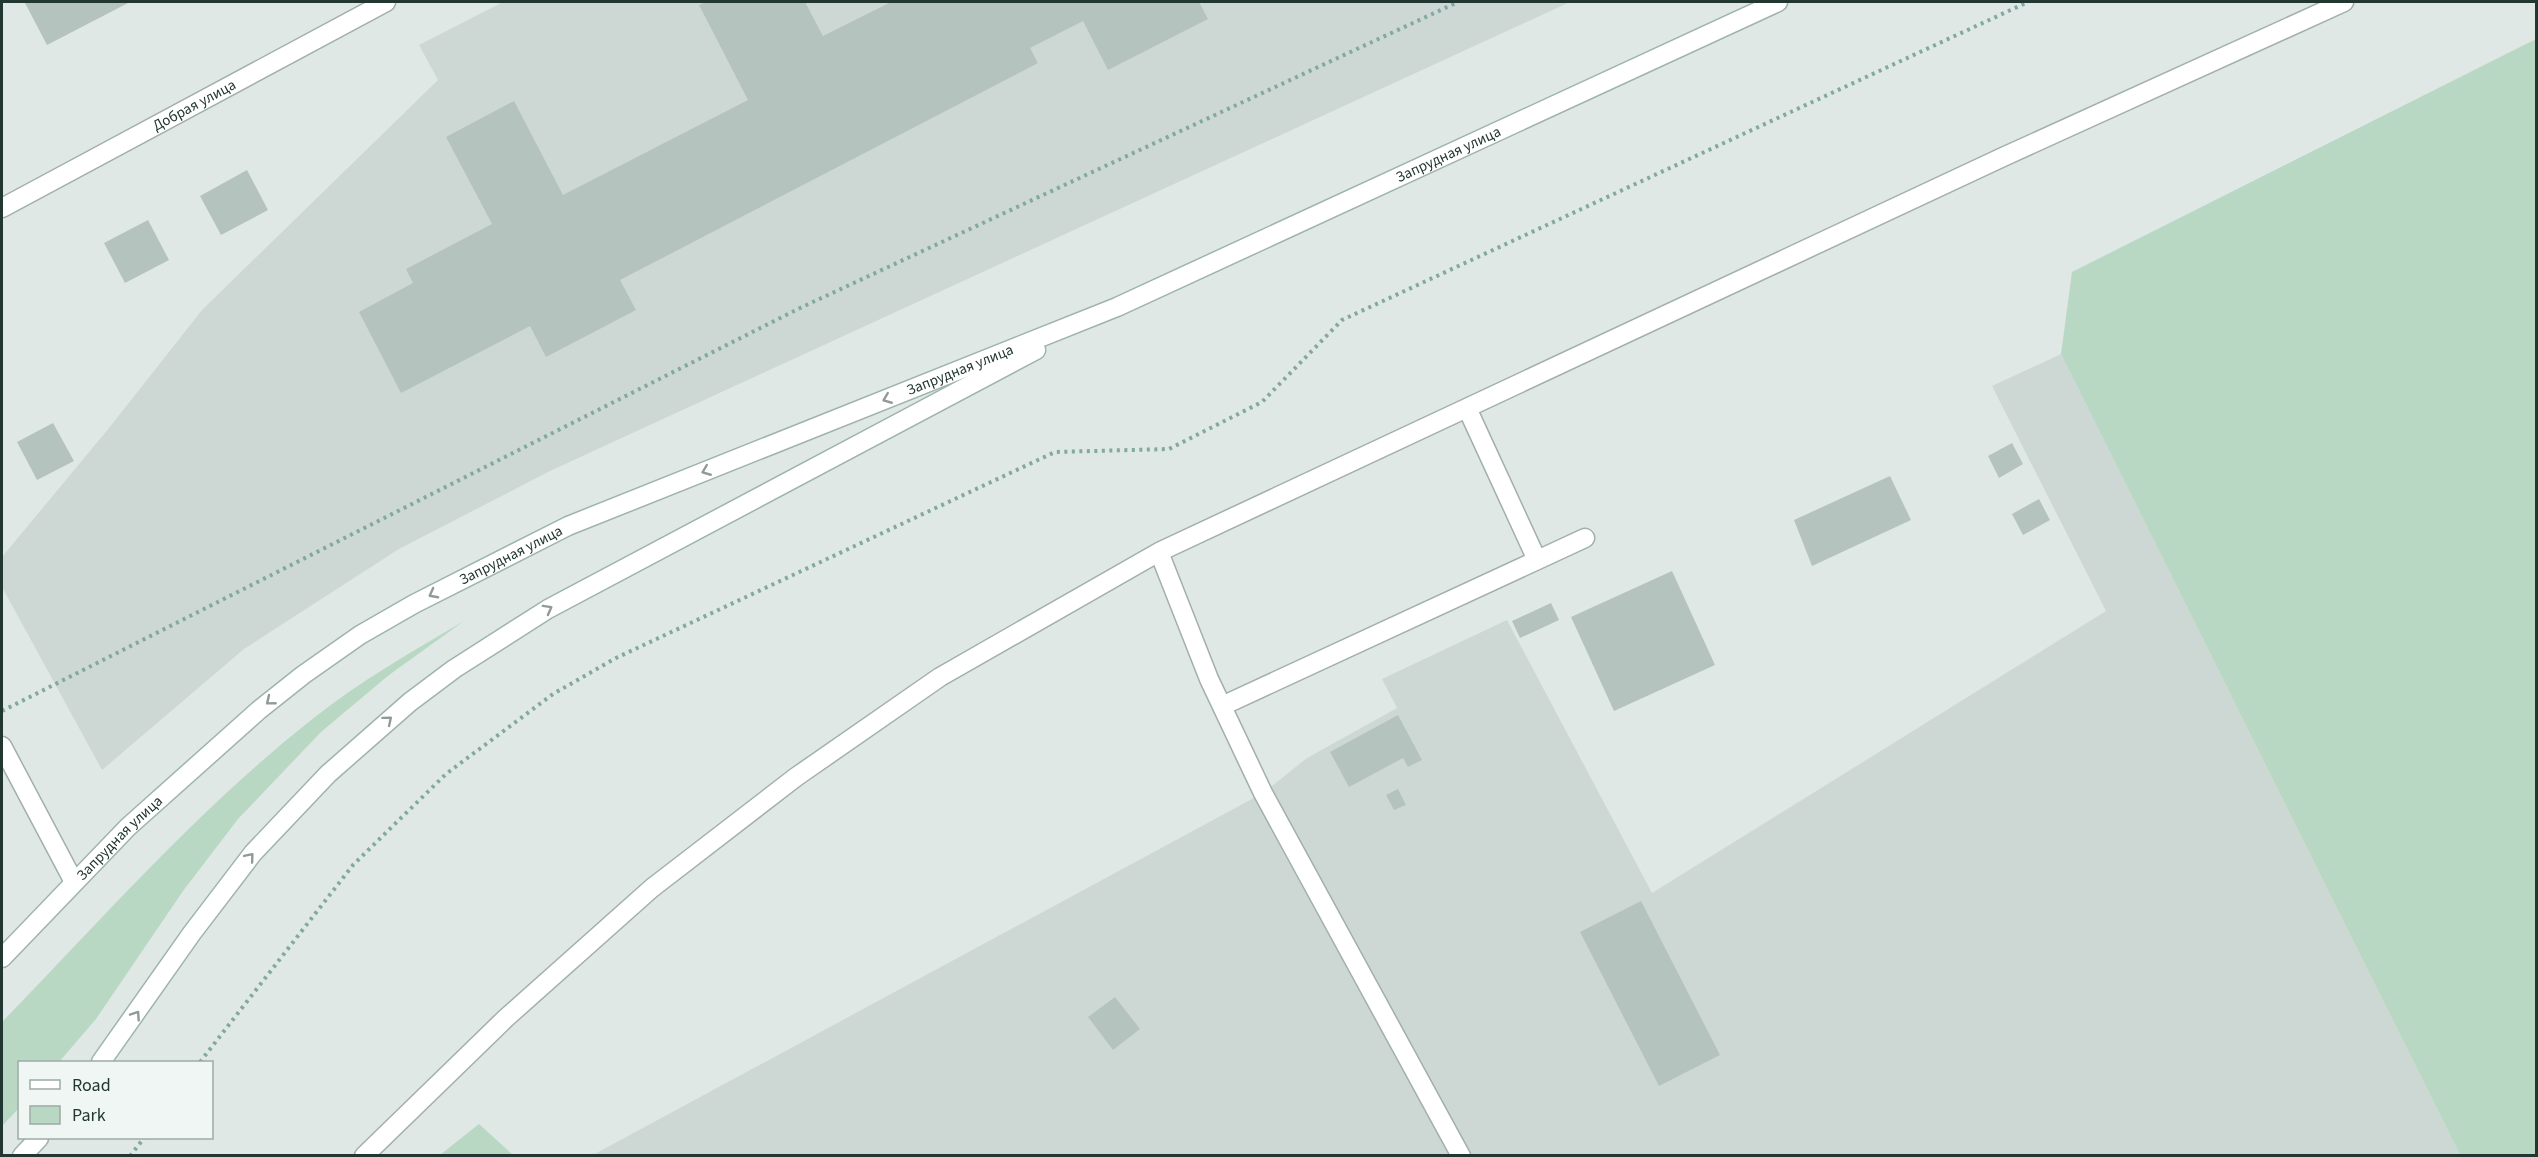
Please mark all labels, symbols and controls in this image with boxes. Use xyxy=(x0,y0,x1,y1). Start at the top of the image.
street label: Добрая улица xyxy=(149,74,240,136)
street label: Запрудная улица xyxy=(1392,121,1504,187)
street label: Запрудная улица xyxy=(903,339,1016,400)
one-way arrow xyxy=(883,392,894,404)
one-way arrow xyxy=(702,464,713,476)
street label: Запрудная улица xyxy=(455,520,566,590)
one-way arrow xyxy=(429,587,439,598)
one-way arrow xyxy=(542,605,552,616)
one-way arrow xyxy=(266,693,277,704)
one-way arrow xyxy=(381,716,392,727)
street label: Запрудная улица xyxy=(72,791,167,885)
one-way arrow xyxy=(243,853,254,864)
one-way arrow xyxy=(129,1011,140,1022)
legend xyxy=(18,1061,213,1139)
text: Road xyxy=(72,1073,111,1098)
text: Park xyxy=(72,1103,106,1128)

